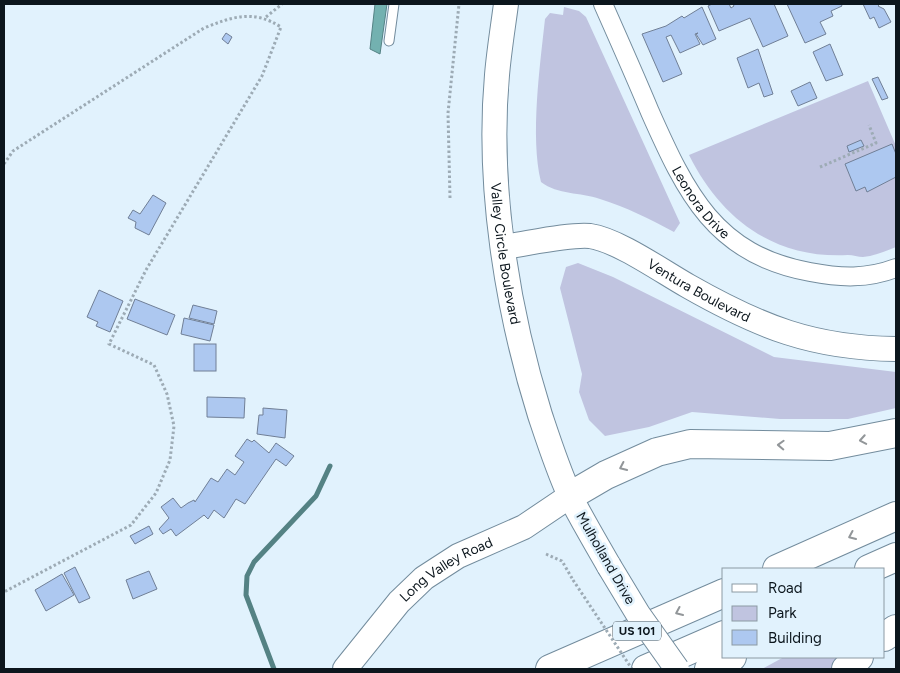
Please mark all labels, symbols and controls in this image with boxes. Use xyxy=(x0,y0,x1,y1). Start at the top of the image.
street label: Leonora Drive xyxy=(668,163,733,243)
street label: Valley Circle Boulevard xyxy=(487,182,524,326)
street label: Ventura Boulevard xyxy=(644,255,753,326)
one-way arrow xyxy=(859,435,868,445)
one-way arrow xyxy=(777,439,785,450)
one-way arrow xyxy=(619,461,628,472)
street label: Mulholland Drive xyxy=(572,509,639,608)
one-way arrow xyxy=(848,529,857,540)
street label: Long Valley Road xyxy=(396,534,495,606)
legend xyxy=(722,568,885,658)
text: Road xyxy=(768,579,803,597)
text: Park xyxy=(768,604,797,622)
one-way arrow xyxy=(675,606,684,617)
road number: US 101 xyxy=(613,622,661,640)
text: Building xyxy=(768,629,822,647)

